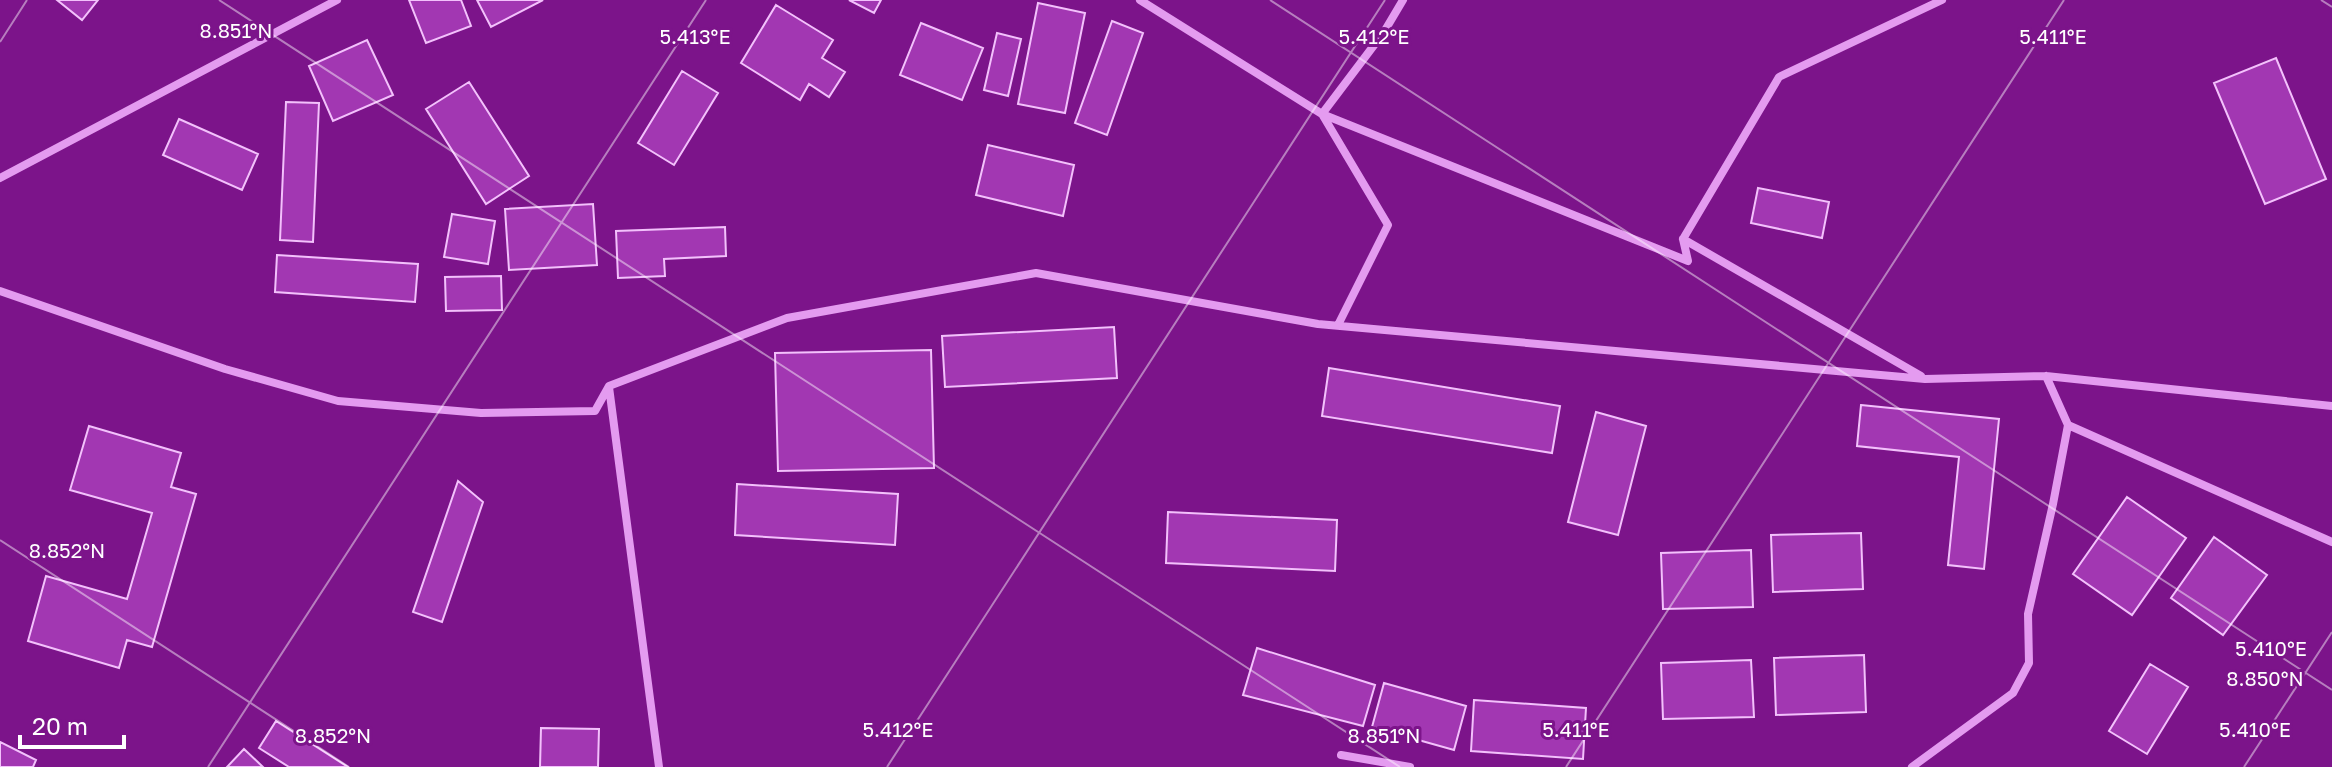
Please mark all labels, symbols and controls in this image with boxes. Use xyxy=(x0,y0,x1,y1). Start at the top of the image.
text: 8.851°N xyxy=(199,18,273,42)
text: 5.413°E xyxy=(659,24,731,48)
text: 5.412°E xyxy=(1338,24,1410,48)
text: 5.411°E xyxy=(2019,24,2087,48)
text: 8.852°N xyxy=(29,538,105,562)
text: 5.410°E xyxy=(2235,636,2307,660)
text: 8.850°N xyxy=(2226,666,2304,690)
scale bar xyxy=(20,699,124,749)
text: 20 m xyxy=(32,711,88,740)
text: 5.412°E xyxy=(862,717,934,741)
text: 5.411°E xyxy=(1542,717,1610,741)
text: 5.410°E xyxy=(2219,717,2291,741)
text: 8.852°N xyxy=(295,723,371,747)
text: 8.851°N xyxy=(1347,723,1421,747)

